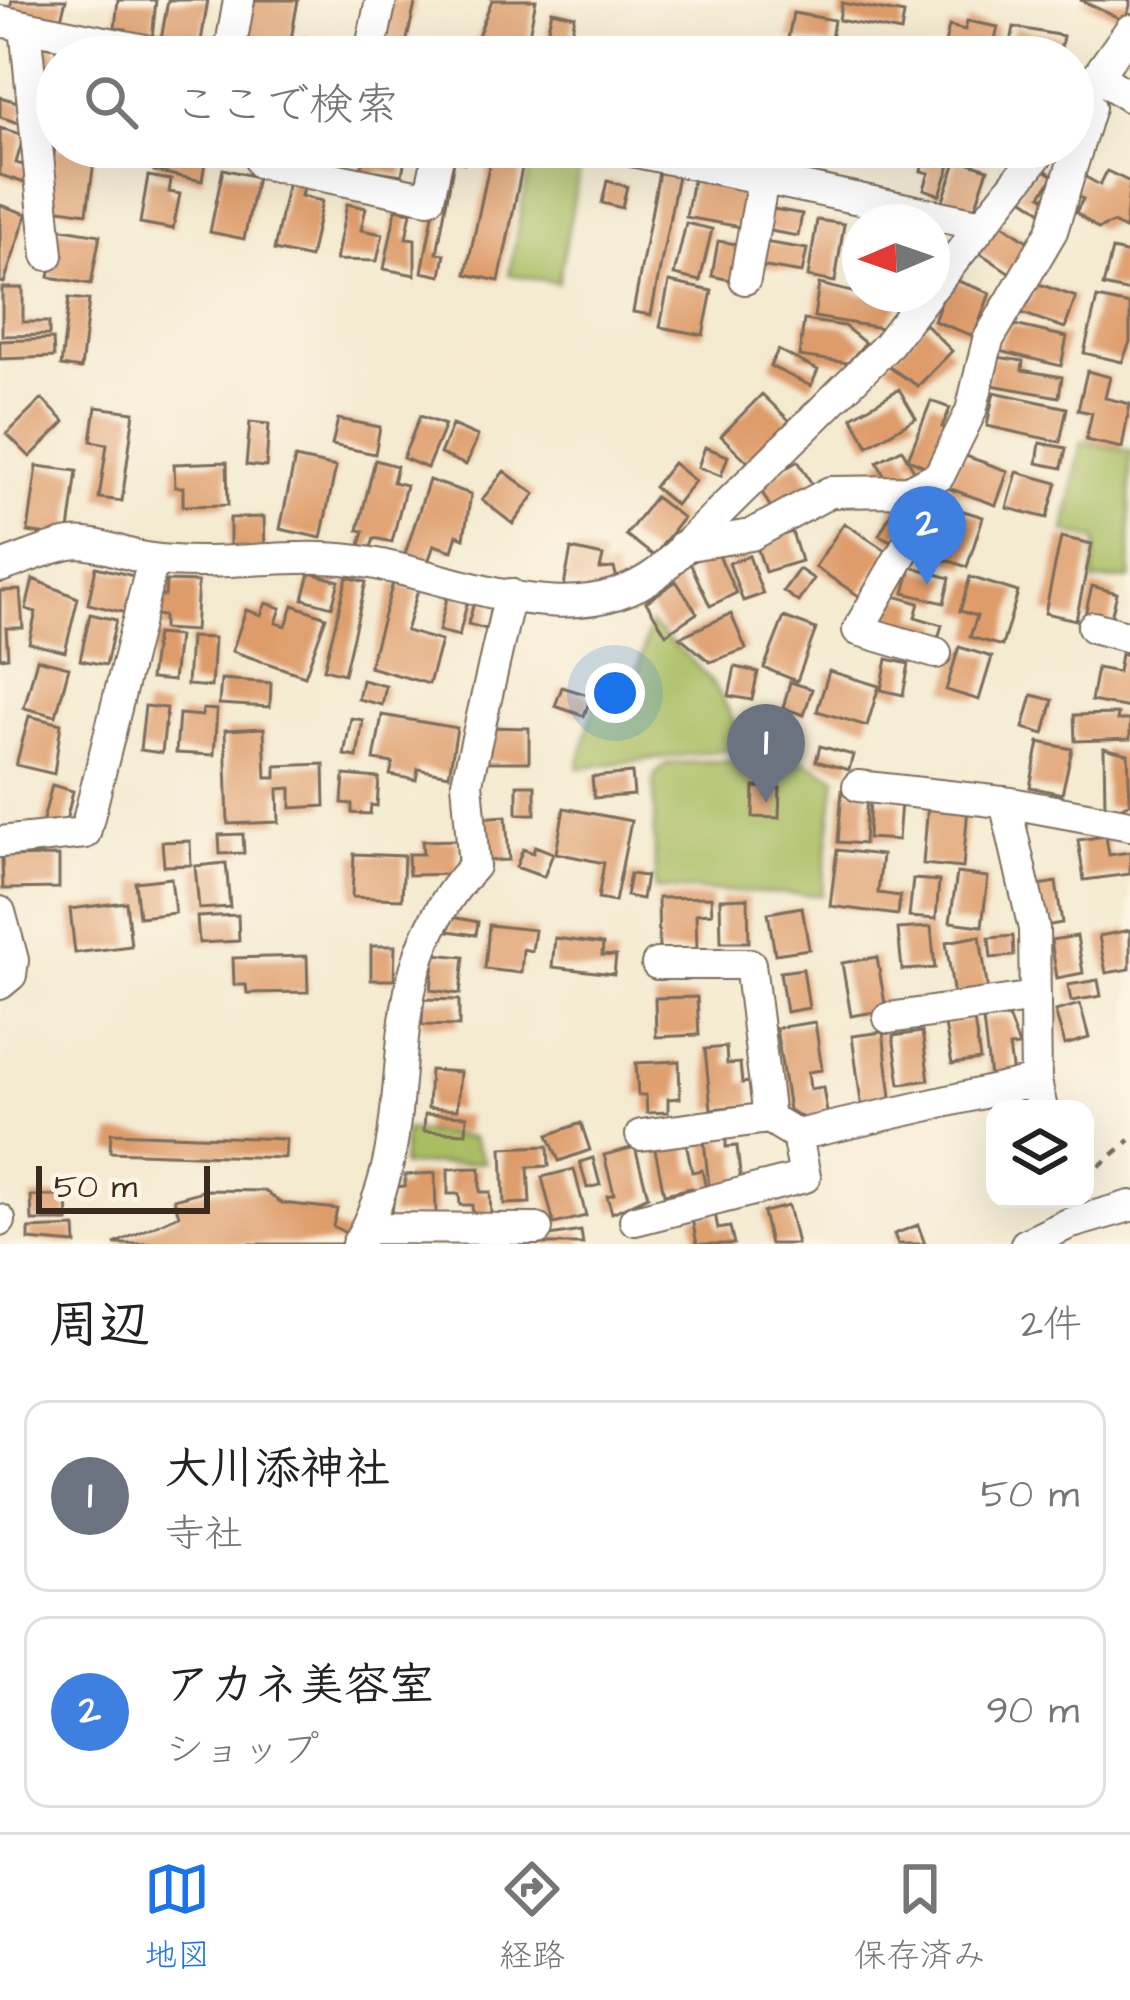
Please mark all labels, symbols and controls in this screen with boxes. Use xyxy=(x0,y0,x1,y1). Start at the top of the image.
search box xyxy=(36,36,1094,168)
icon: search xyxy=(78,69,144,135)
text: ここで検索 xyxy=(174,75,399,137)
north arrow xyxy=(842,204,950,312)
pin: 2 xyxy=(888,486,966,585)
your location xyxy=(585,663,645,723)
pin: 1 xyxy=(727,704,805,803)
map controls xyxy=(986,1100,1094,1208)
button: layers xyxy=(986,1100,1094,1208)
scale bar xyxy=(36,1160,210,1213)
text: 50 m xyxy=(54,1164,137,1210)
text: 周辺 xyxy=(48,1291,150,1362)
text: 2件 xyxy=(1021,1299,1082,1353)
text: 大川添神社 xyxy=(165,1439,390,1501)
text: 1 xyxy=(88,1469,93,1523)
text: 50 m xyxy=(981,1469,1079,1523)
text: 寺社 xyxy=(165,1508,243,1562)
text: アカネ美容室 xyxy=(165,1655,434,1717)
text: 2 xyxy=(79,1685,101,1739)
text: 90 m xyxy=(986,1685,1079,1739)
text: ショップ xyxy=(165,1724,319,1778)
tab: 地図 xyxy=(144,1856,210,1979)
tab: 経路 xyxy=(499,1856,565,1979)
tab: 保存済み xyxy=(854,1856,986,1979)

